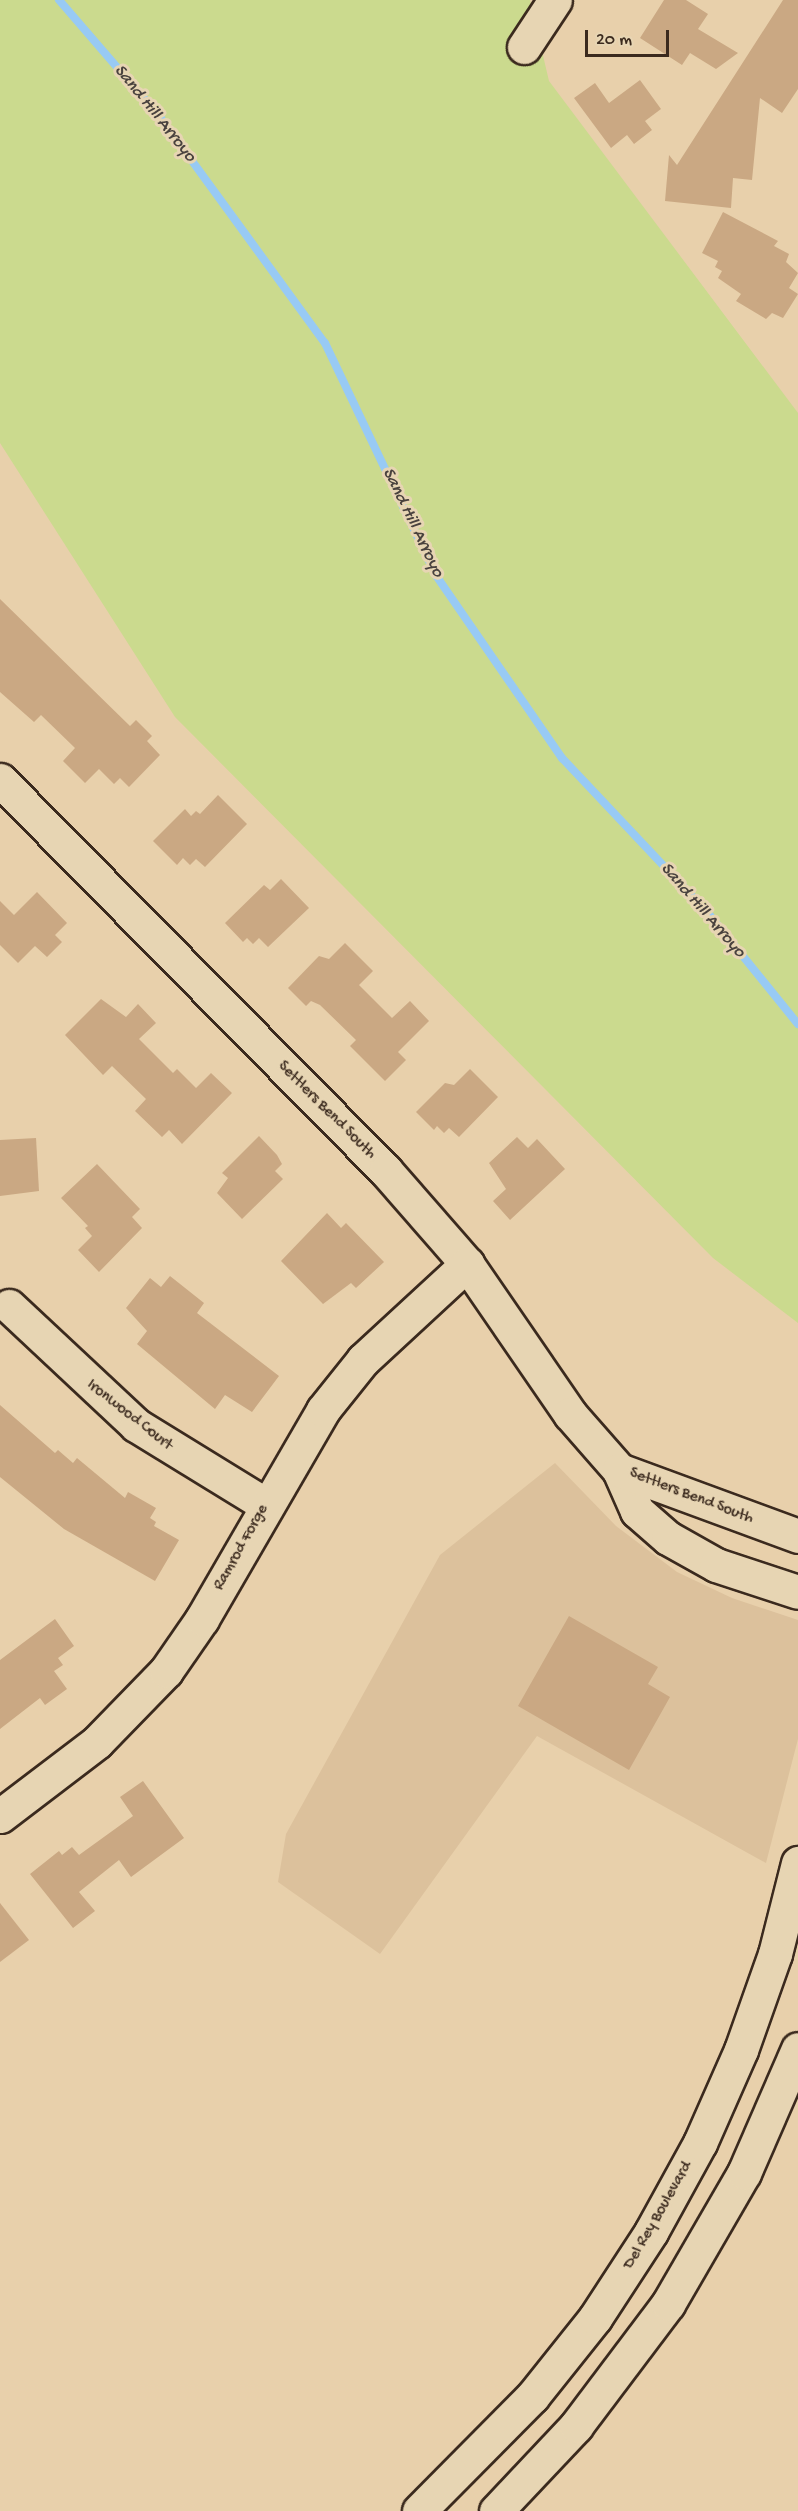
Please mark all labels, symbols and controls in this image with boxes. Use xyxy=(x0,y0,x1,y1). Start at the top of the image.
scale bar xyxy=(588,18,672,56)
text: 20 m xyxy=(596,30,632,51)
water label: Sand Hill Arroyo xyxy=(108,61,200,167)
water label: Sand Hill Arroyo xyxy=(376,465,448,581)
water label: Sand Hill Arroyo xyxy=(655,859,749,963)
street label: Settlers Bend South xyxy=(273,1058,379,1164)
street label: Ironwood Court xyxy=(82,1376,176,1456)
street label: Settlers Bend South xyxy=(626,1464,756,1530)
street label: Ramrod Forge xyxy=(211,1502,273,1594)
street label: Del Rey Boulevard xyxy=(620,2159,698,2273)

